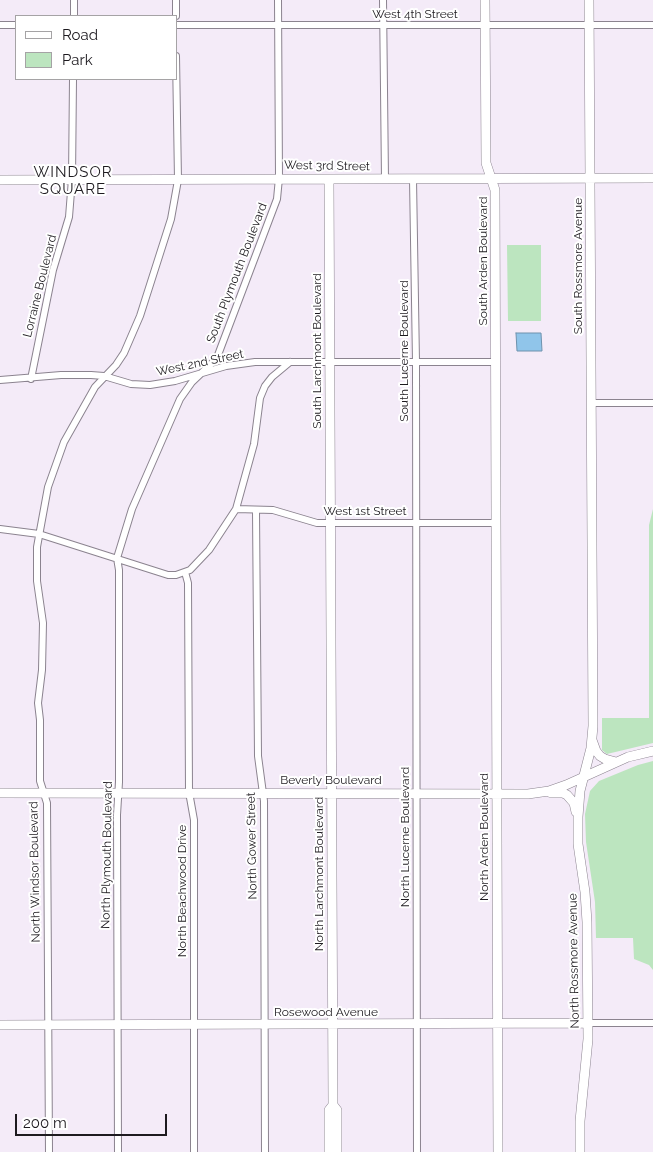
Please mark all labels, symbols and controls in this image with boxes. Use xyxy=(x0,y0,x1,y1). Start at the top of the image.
street label: West 4th Street xyxy=(372,7,458,21)
legend xyxy=(15,15,178,80)
text: Road xyxy=(62,26,98,44)
text: Park xyxy=(62,51,93,69)
street label: West 3rd Street xyxy=(284,158,370,174)
district label: WINDSOR SQUARE xyxy=(33,163,113,198)
street label: South Arden Boulevard xyxy=(476,196,490,326)
street label: South Rossmore Avenue xyxy=(571,198,585,334)
street label: South Plymouth Boulevard xyxy=(204,201,270,345)
street label: Lorraine Boulevard xyxy=(20,233,60,339)
street label: South Larchmont Boulevard xyxy=(310,273,324,429)
street label: South Lucerne Boulevard xyxy=(397,280,411,422)
street label: West 2nd Street xyxy=(155,347,245,379)
street label: West 1st Street xyxy=(324,504,406,518)
street label: North Lucerne Boulevard xyxy=(398,767,412,907)
street label: Beverly Boulevard xyxy=(280,773,382,787)
street label: North Arden Boulevard xyxy=(477,773,491,901)
street label: North Plymouth Boulevard xyxy=(99,781,115,929)
street label: North Gower Street xyxy=(244,792,260,900)
street label: North Larchmont Boulevard xyxy=(312,797,326,951)
street label: North Windsor Boulevard xyxy=(27,801,43,943)
street label: North Beachwood Drive xyxy=(175,825,189,957)
street label: North Rossmore Avenue xyxy=(566,893,582,1029)
street label: Rosewood Avenue xyxy=(274,1005,378,1019)
scale bar xyxy=(18,1104,170,1136)
text: 200 m xyxy=(23,1114,67,1132)

